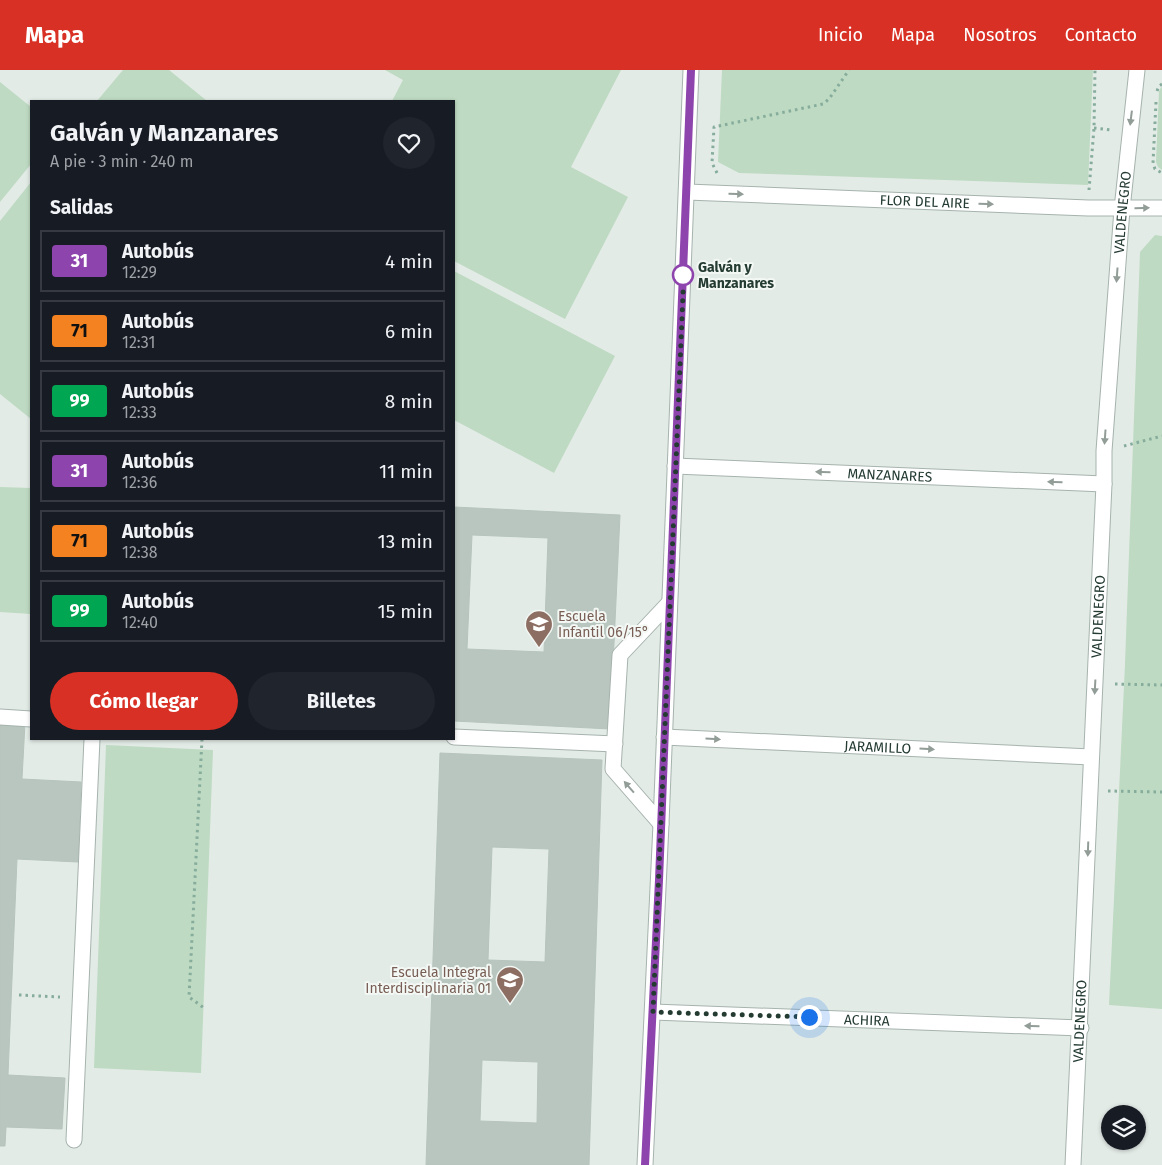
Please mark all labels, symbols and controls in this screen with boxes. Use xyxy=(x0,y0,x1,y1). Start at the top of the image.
text: Mapa xyxy=(25,21,84,49)
text: Inicio xyxy=(818,24,863,46)
text: Mapa xyxy=(891,24,935,46)
text: Nosotros xyxy=(963,24,1037,46)
text: Contacto xyxy=(1065,24,1137,46)
one-way arrow xyxy=(1127,111,1135,127)
button: heart xyxy=(383,117,435,169)
text: Galván y Manzanares xyxy=(50,119,278,147)
text: A pie · 3 min · 240 m xyxy=(50,152,194,171)
street label: VALDENEGRO xyxy=(1111,170,1135,254)
one-way arrow xyxy=(728,190,744,198)
street label: FLOR DEL AIRE xyxy=(879,192,970,212)
text: Salidas xyxy=(50,196,113,219)
one-way arrow xyxy=(978,200,994,208)
one-way arrow xyxy=(1134,204,1150,212)
text: Autobús xyxy=(122,240,194,263)
text: 31 xyxy=(71,250,88,272)
text: 4 min xyxy=(385,250,433,273)
place label: Galván y Manzanares xyxy=(698,259,774,292)
text: 12:29 xyxy=(122,263,157,282)
marker: Galván y Manzanares xyxy=(672,264,694,286)
one-way arrow xyxy=(1113,267,1121,283)
text: Autobús xyxy=(122,310,194,333)
text: 71 xyxy=(71,320,88,342)
text: 6 min xyxy=(385,320,433,343)
text: 12:31 xyxy=(122,333,155,352)
text: Autobús xyxy=(122,380,194,403)
text: 99 xyxy=(69,390,90,412)
text: 8 min xyxy=(385,390,433,413)
text: 12:33 xyxy=(122,403,157,422)
one-way arrow xyxy=(1101,429,1109,445)
text: Autobús xyxy=(122,450,194,473)
text: 31 xyxy=(71,460,88,482)
text: 11 min xyxy=(379,460,433,483)
street label: MANZANARES xyxy=(847,465,933,486)
one-way arrow xyxy=(815,468,831,476)
text: 12:36 xyxy=(122,473,157,492)
one-way arrow xyxy=(1047,478,1063,486)
text: Autobús xyxy=(122,520,194,543)
text: 71 xyxy=(71,530,88,552)
text: 13 min xyxy=(377,530,433,553)
text: 12:38 xyxy=(122,543,158,562)
street label: VALDENEGRO xyxy=(1088,575,1109,658)
text: Autobús xyxy=(122,590,194,613)
text: 99 xyxy=(69,600,90,622)
text: 15 min xyxy=(377,600,433,623)
place label: Escuela Infantil 06/15° xyxy=(558,608,649,641)
school or university icon: Escuela Infantil 06/15° xyxy=(524,609,554,648)
text: 12:40 xyxy=(122,613,158,632)
button: Cómo llegar xyxy=(50,672,238,730)
button: Billetes xyxy=(248,672,435,730)
one-way arrow xyxy=(1090,679,1098,695)
one-way arrow xyxy=(705,736,721,744)
street label: JARAMILLO xyxy=(844,737,912,758)
one-way arrow xyxy=(920,746,936,754)
one-way arrow xyxy=(624,781,635,794)
one-way arrow xyxy=(1083,841,1091,857)
place label: Escuela Integral Interdisciplinaria 01 xyxy=(365,964,491,997)
school or university icon: Escuela Integral Interdisciplinaria 01 xyxy=(495,965,525,1004)
street label: VALDENEGRO xyxy=(1070,979,1090,1063)
your location xyxy=(797,1005,822,1030)
street label: ACHIRA xyxy=(844,1011,890,1030)
one-way arrow xyxy=(1024,1021,1040,1029)
map controls xyxy=(1101,1105,1146,1150)
button: layers xyxy=(1101,1105,1146,1150)

